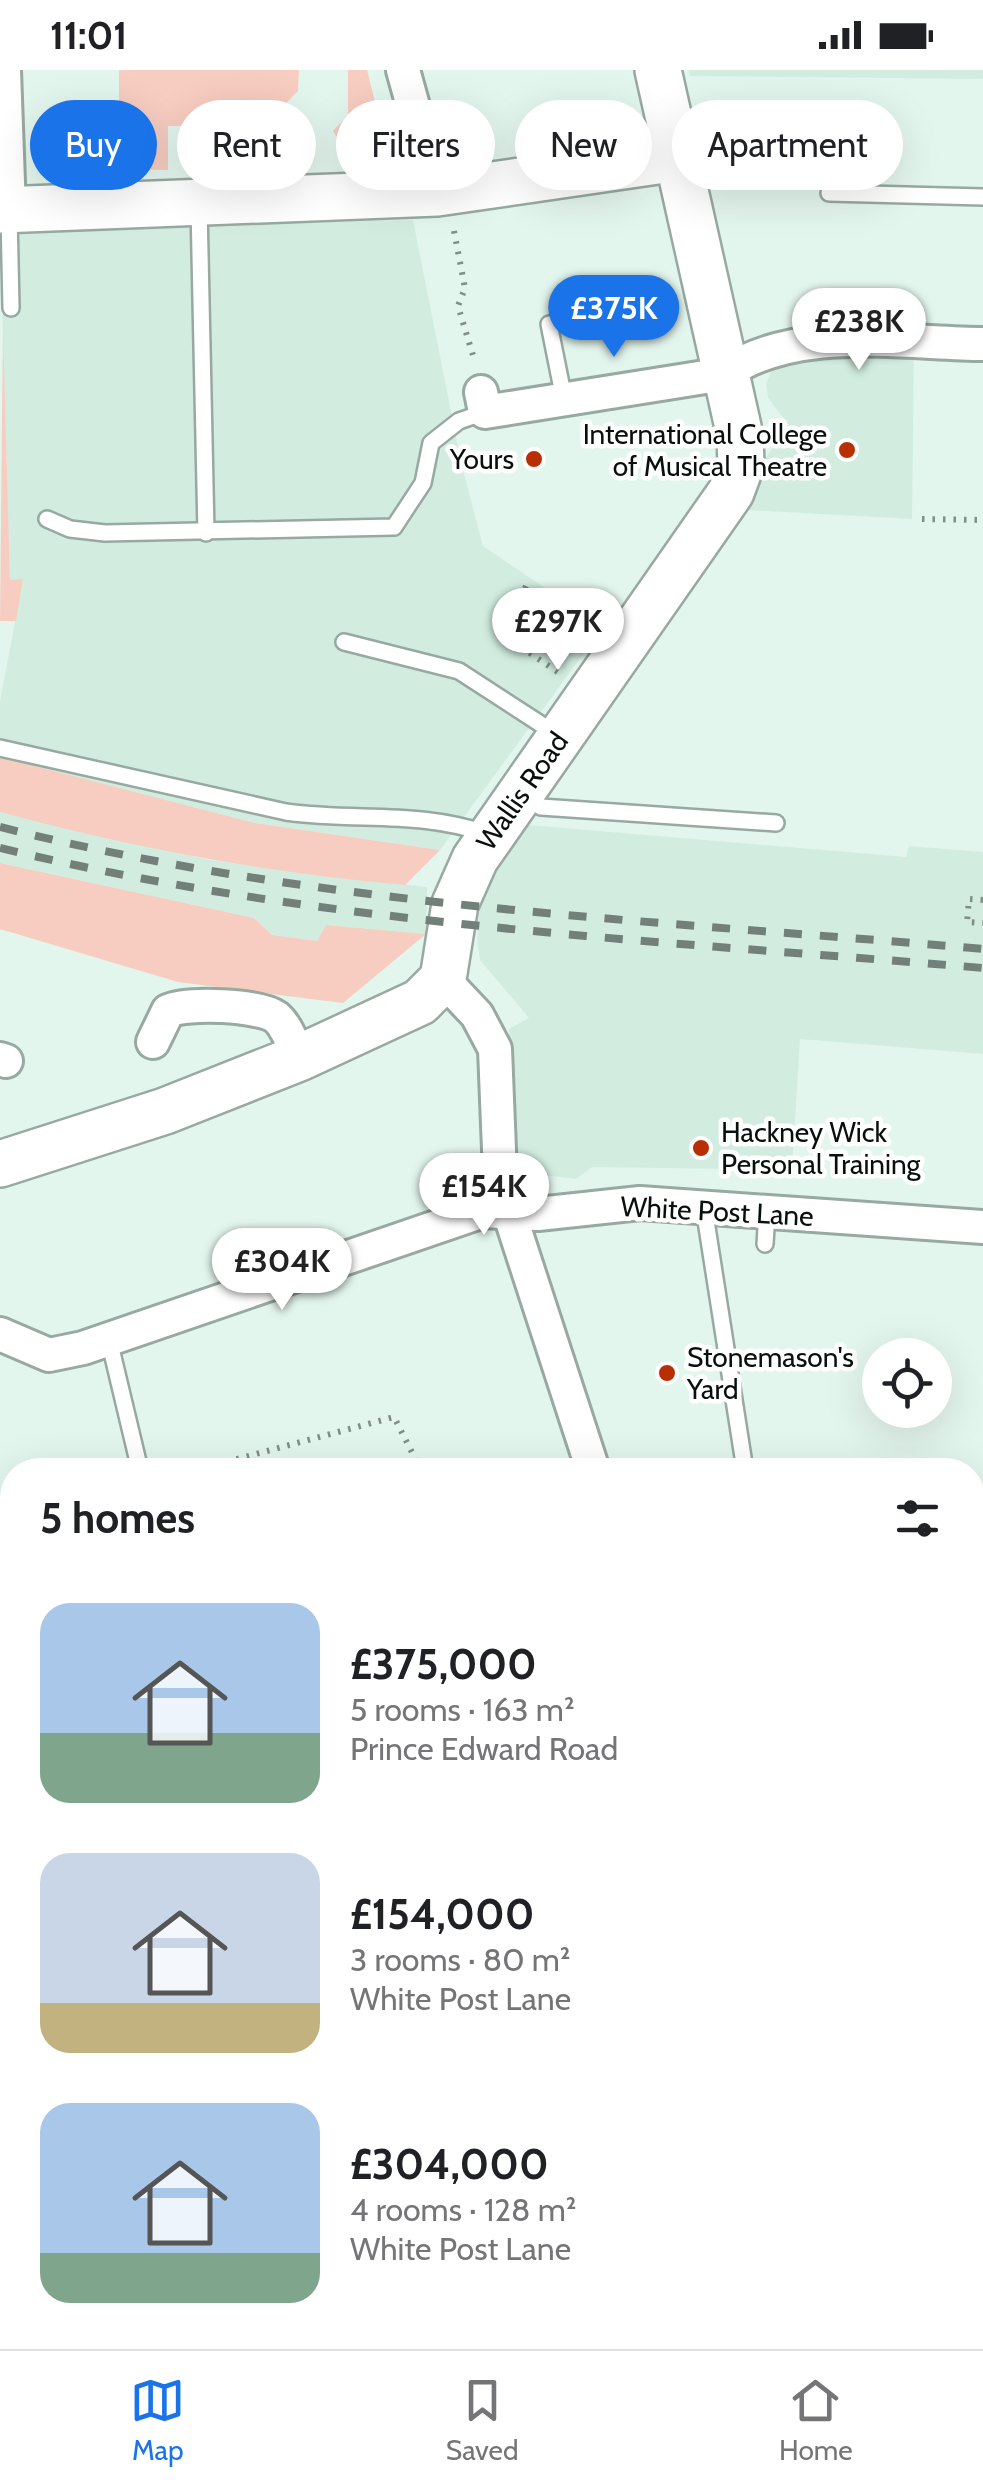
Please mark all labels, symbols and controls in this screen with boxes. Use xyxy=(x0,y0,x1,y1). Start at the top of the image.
text: 11:01 xyxy=(50,12,127,59)
chip: Buy xyxy=(30,100,157,190)
chip: Rent xyxy=(177,100,316,190)
chip: Filters xyxy=(336,100,495,190)
chip: New xyxy=(515,100,652,190)
chip: Apartment xyxy=(672,100,903,190)
pin: £375K xyxy=(544,275,684,360)
text: £375K xyxy=(570,288,658,327)
pin: £238K xyxy=(789,288,929,373)
text: £238K xyxy=(814,301,904,340)
place label: International College of Musical Theatre xyxy=(583,417,827,483)
marker: International College of Musical Theatre xyxy=(836,439,858,461)
place label: Yours xyxy=(449,442,514,476)
marker: Yours xyxy=(523,448,545,470)
pin: £297K xyxy=(488,588,628,673)
text: £297K xyxy=(514,601,602,640)
street label: Wallis Road xyxy=(469,725,575,857)
place label: Hackney Wick Personal Training xyxy=(721,1115,922,1181)
marker: Hackney Wick Personal Training xyxy=(690,1137,712,1159)
pin: £154K xyxy=(414,1153,554,1238)
text: £154K xyxy=(441,1166,527,1205)
street label: White Post Lane xyxy=(620,1189,814,1233)
pin: £304K xyxy=(212,1228,352,1313)
text: £304K xyxy=(234,1241,330,1280)
map controls xyxy=(862,1338,952,1428)
button: locate xyxy=(862,1338,952,1428)
place label: Stonemason's Yard xyxy=(686,1340,854,1406)
marker: Stonemason's Yard xyxy=(656,1362,678,1384)
icon: filters xyxy=(890,1491,945,1546)
text: 5 homes xyxy=(40,1492,195,1544)
text: £375,000 xyxy=(350,1638,537,1690)
icon: home xyxy=(120,1643,240,1763)
text: 5 rooms · 163 m² xyxy=(350,1690,575,1729)
text: Prince Edward Road xyxy=(350,1729,618,1768)
text: £154,000 xyxy=(350,1888,534,1940)
icon: home xyxy=(120,1893,240,2013)
text: 3 rooms · 80 m² xyxy=(350,1940,570,1979)
text: White Post Lane xyxy=(350,1979,571,2018)
text: £304,000 xyxy=(350,2138,549,2190)
icon: home xyxy=(120,2143,240,2263)
text: 4 rooms · 128 m² xyxy=(350,2190,576,2229)
text: White Post Lane xyxy=(350,2229,571,2268)
tab: Map xyxy=(130,2373,185,2467)
tab: Saved xyxy=(446,2373,519,2467)
tab: Home xyxy=(779,2373,853,2467)

